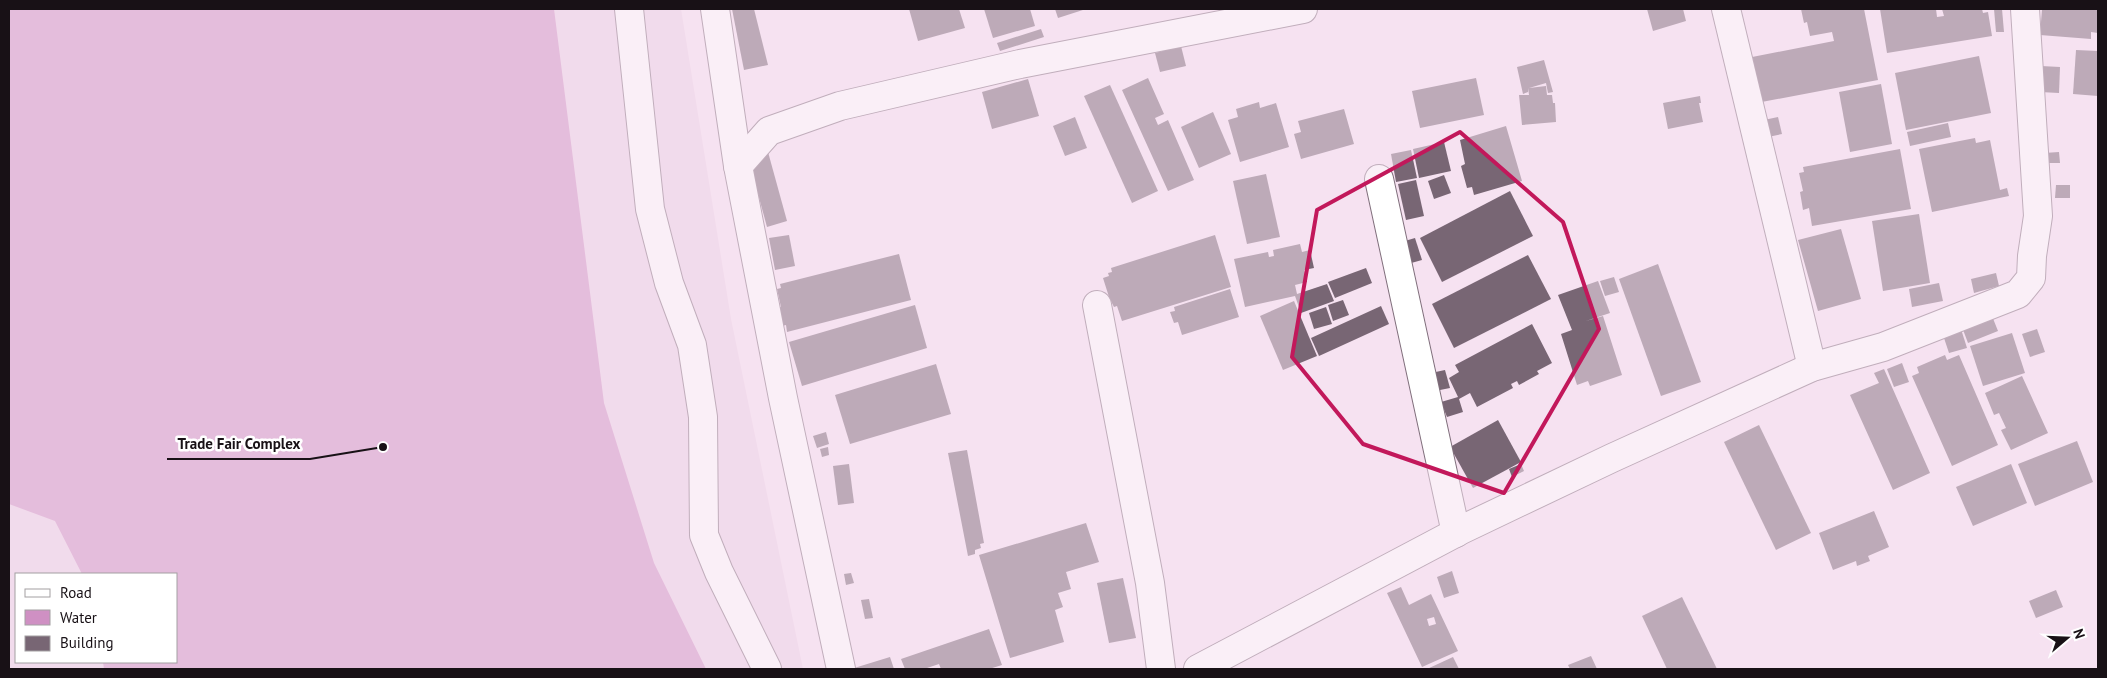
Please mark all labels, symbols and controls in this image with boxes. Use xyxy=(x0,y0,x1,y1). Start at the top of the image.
callout: Trade Fair Complex xyxy=(167,429,310,459)
text: Trade Fair Complex xyxy=(178,434,301,453)
legend xyxy=(15,573,178,663)
text: Road xyxy=(60,583,92,602)
text: Water xyxy=(60,608,97,627)
north arrow xyxy=(2042,613,2092,663)
text: N xyxy=(2069,626,2089,641)
text: Building xyxy=(60,633,114,652)

